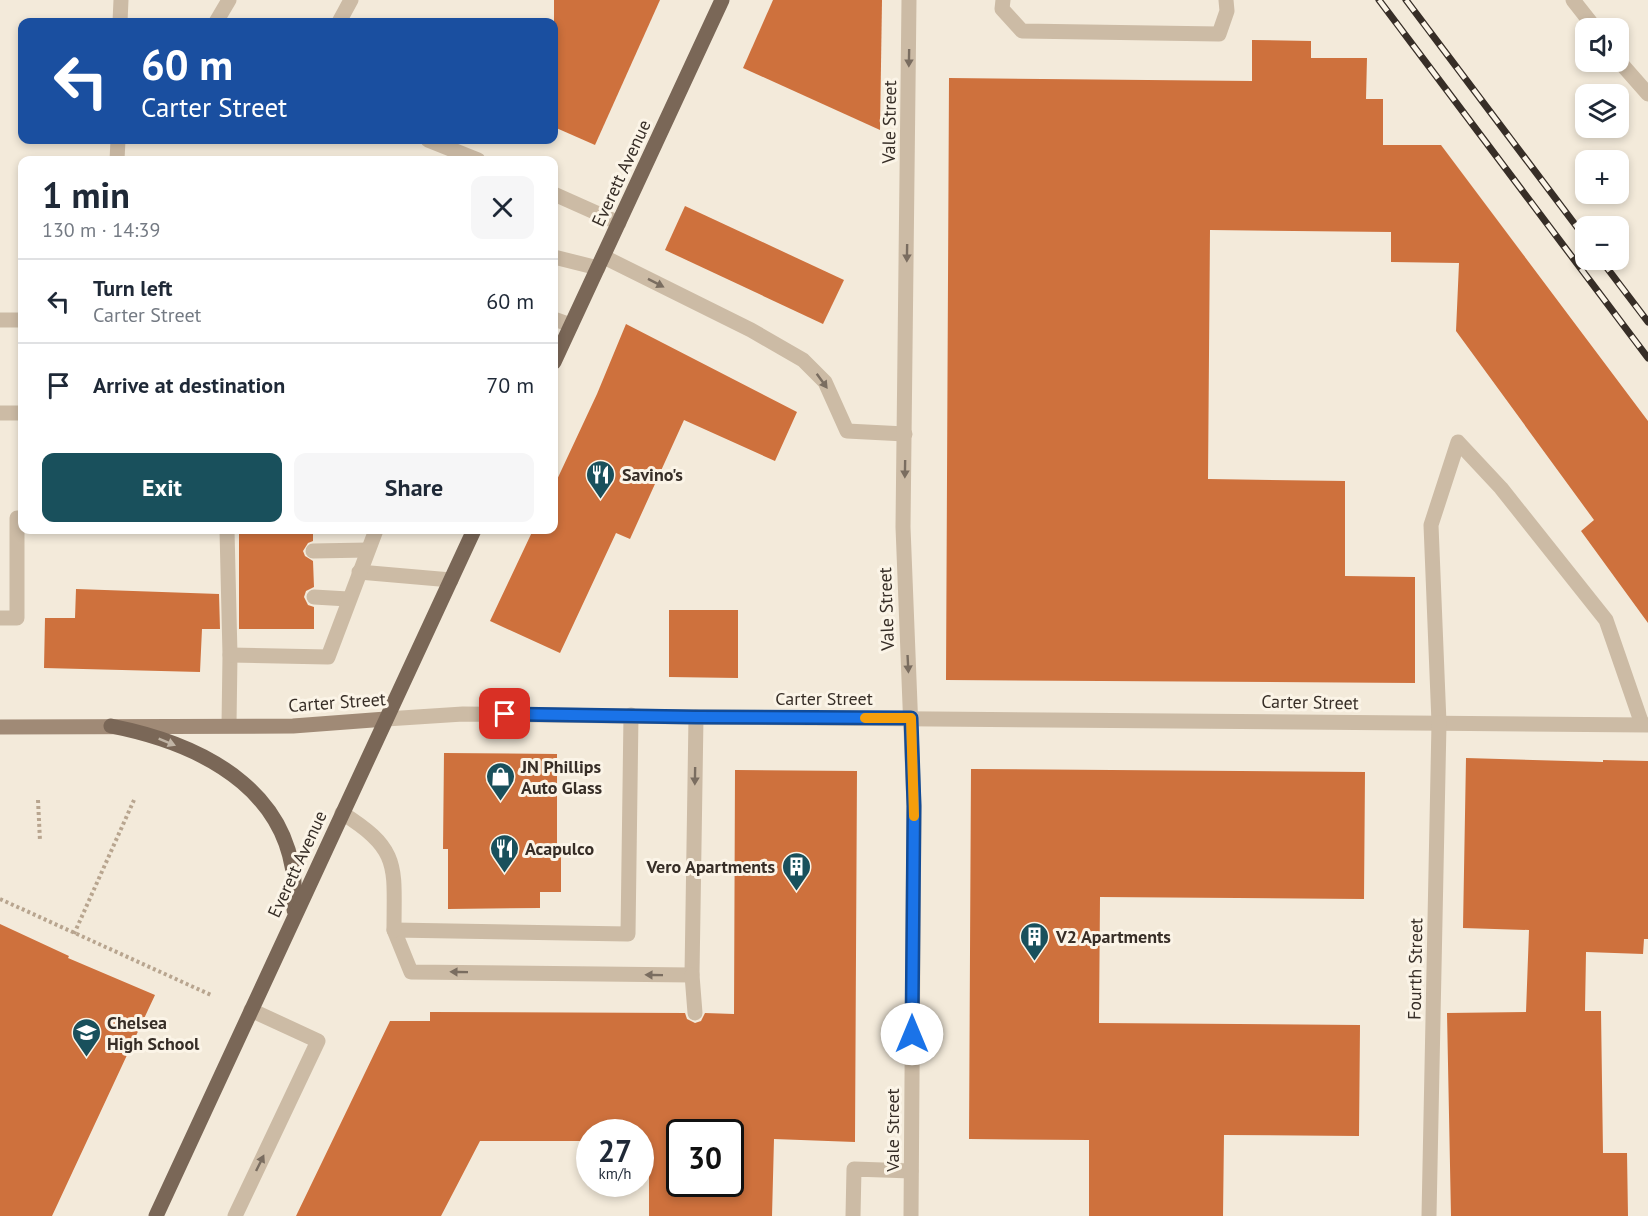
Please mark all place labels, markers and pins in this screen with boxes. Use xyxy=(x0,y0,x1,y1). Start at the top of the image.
restaurant icon: Savino's xyxy=(585,458,617,500)
place label: Savino's xyxy=(622,463,683,486)
pin xyxy=(479,688,530,739)
place label: JN Phillips Auto Glass xyxy=(520,755,603,799)
shop icon: JN Phillips Auto Glass xyxy=(484,760,516,802)
restaurant icon: Acapulco xyxy=(488,832,520,874)
place label: Acapulco xyxy=(525,837,594,860)
building icon: Vero Apartments xyxy=(780,850,812,892)
place label: Vero Apartments xyxy=(646,855,775,878)
building icon: V2 Apartments xyxy=(1019,920,1051,962)
place label: V2 Apartments xyxy=(1055,925,1171,948)
place label: Chelsea High School xyxy=(107,1011,200,1055)
school or university icon: Chelsea High School xyxy=(70,1016,102,1058)

